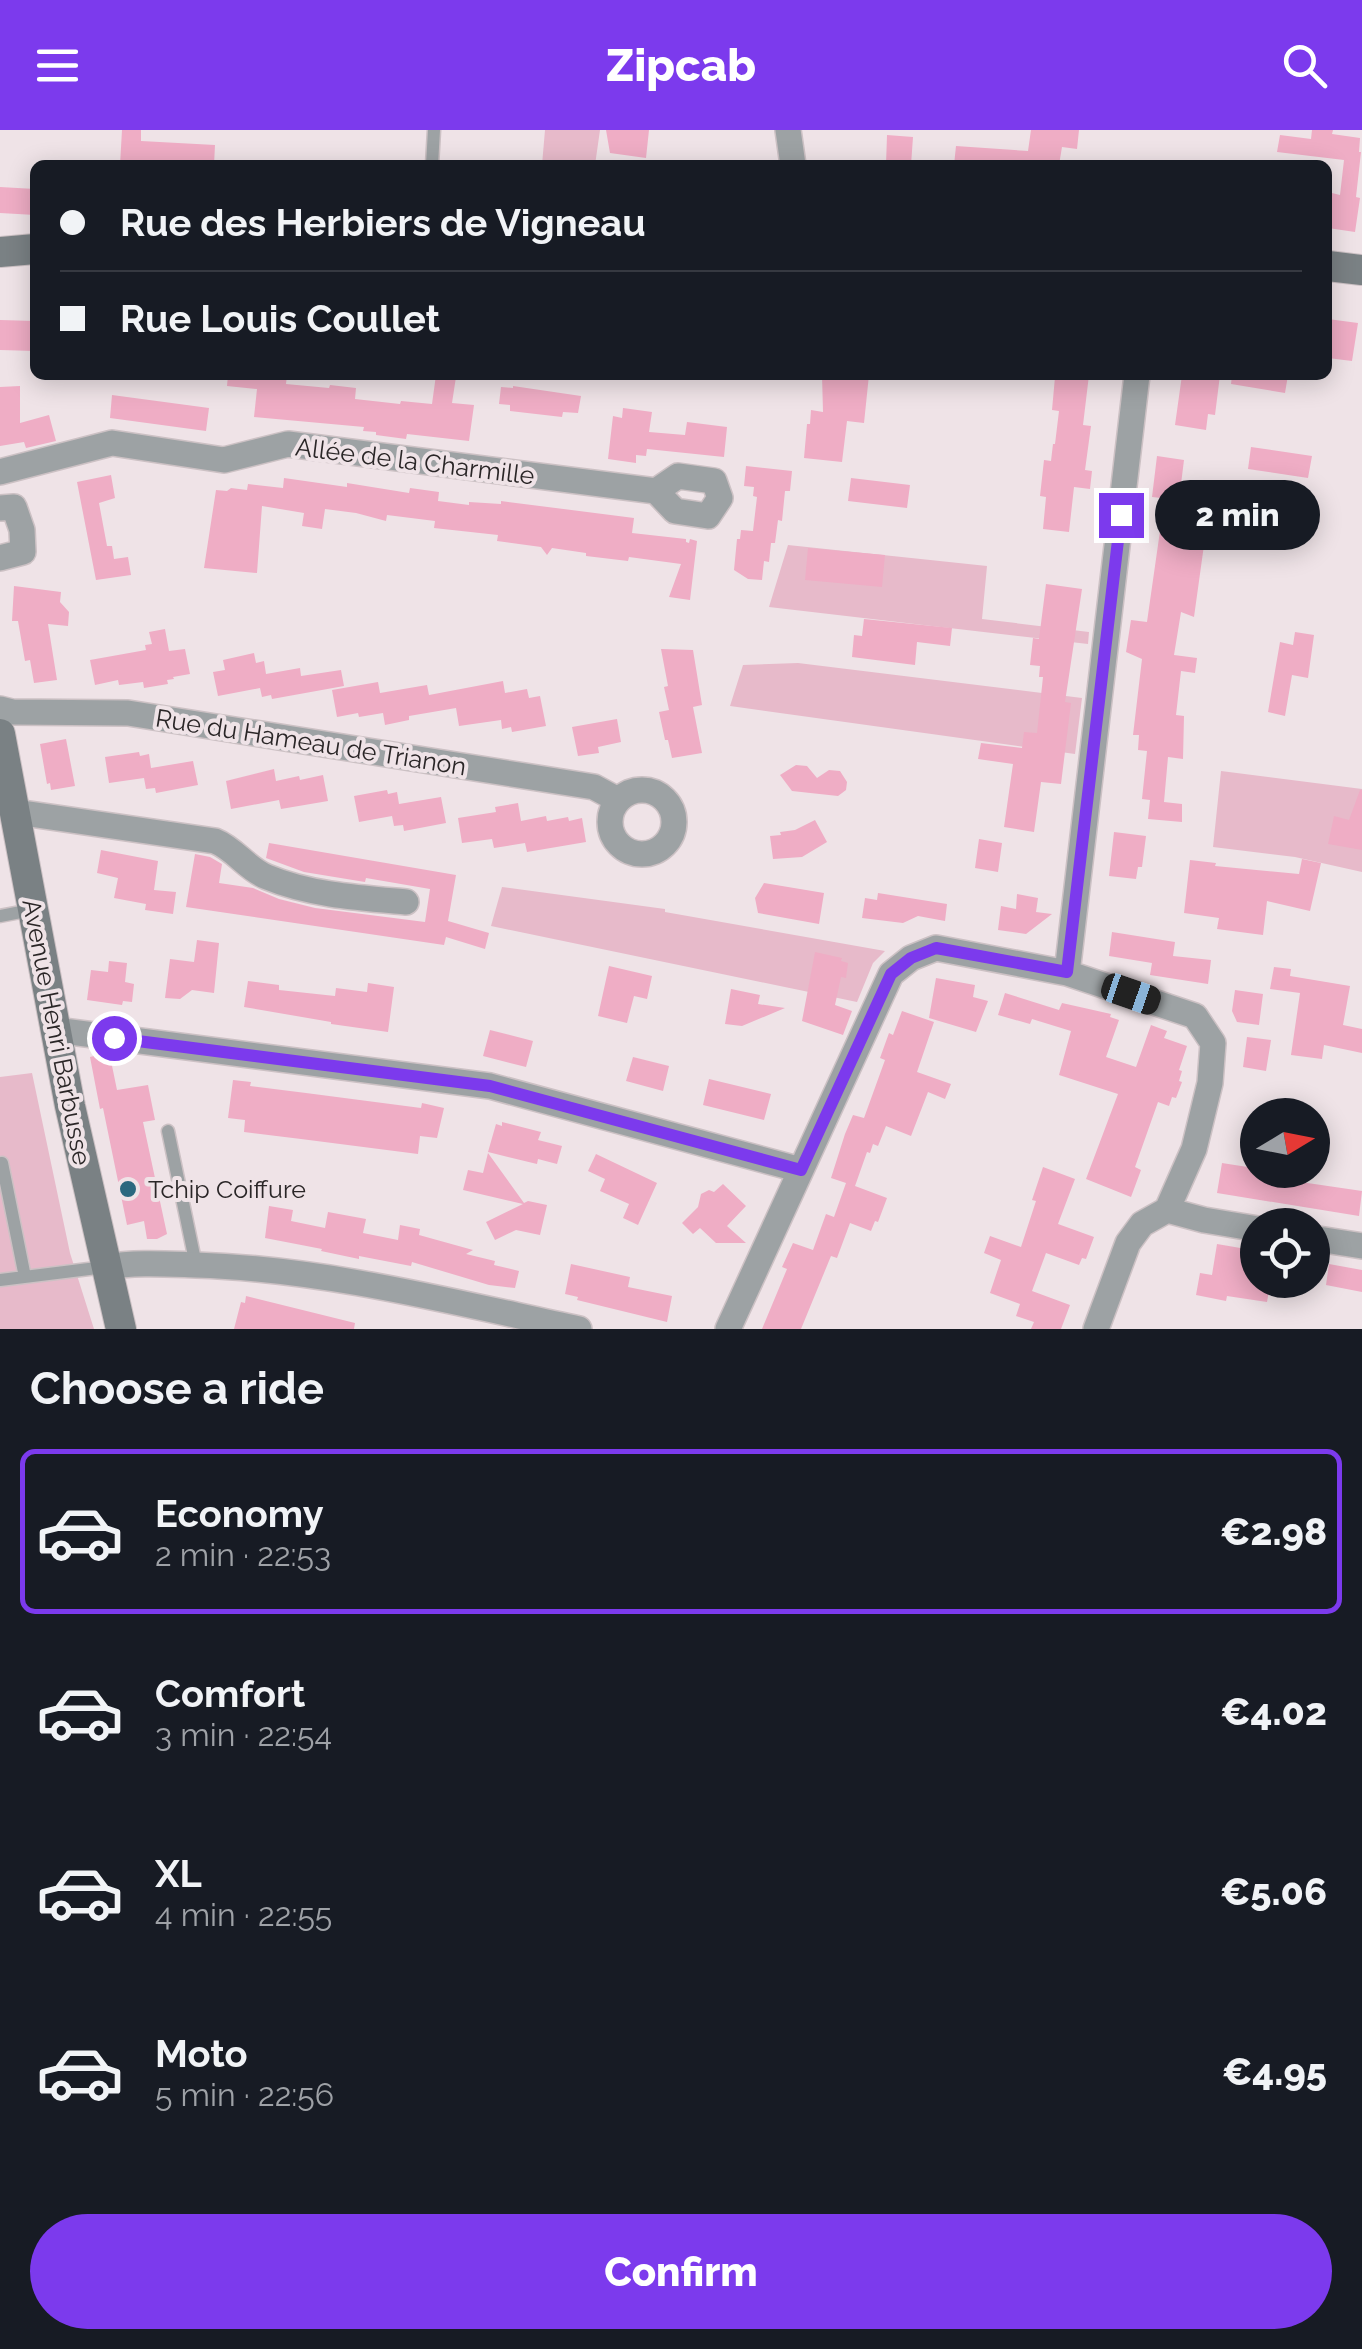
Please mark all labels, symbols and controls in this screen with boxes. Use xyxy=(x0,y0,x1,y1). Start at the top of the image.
icon: menu xyxy=(30,38,85,93)
icon: search xyxy=(1277,38,1332,93)
text: Zipcab xyxy=(606,39,756,92)
text: Rue des Herbiers de Vigneau xyxy=(120,200,646,245)
text: Rue Louis Coullet xyxy=(120,296,440,341)
street label: Allée de la Charmille xyxy=(294,431,536,491)
callout: 2 min xyxy=(1156,480,1321,550)
route end xyxy=(1099,493,1144,538)
text: 2 min xyxy=(1195,496,1280,533)
street label: Rue du Hameau de Trianon xyxy=(154,703,468,781)
street label: Avenue Henri Barbusse xyxy=(16,896,98,1168)
car xyxy=(1098,970,1164,1018)
route start xyxy=(92,1016,137,1061)
north arrow xyxy=(1240,1098,1330,1188)
map controls xyxy=(1240,1098,1330,1298)
place label: Tchip Coiffure xyxy=(148,1174,306,1204)
marker: Tchip Coiffure xyxy=(117,1178,139,1200)
button: locate xyxy=(1240,1208,1330,1298)
text: Choose a ride xyxy=(30,1362,324,1415)
icon: car xyxy=(35,1487,125,1577)
text: Economy xyxy=(155,1491,324,1536)
text: €2.98 xyxy=(1220,1509,1327,1554)
text: 2 min · 22:53 xyxy=(155,1536,331,1573)
icon: car xyxy=(35,1667,125,1757)
text: Comfort xyxy=(155,1671,305,1716)
text: €4.02 xyxy=(1220,1689,1327,1734)
text: 3 min · 22:54 xyxy=(155,1716,332,1753)
icon: car xyxy=(35,1847,125,1937)
text: XL xyxy=(155,1851,202,1896)
text: €5.06 xyxy=(1220,1869,1327,1914)
text: 4 min · 22:55 xyxy=(155,1896,332,1933)
icon: car xyxy=(35,2027,125,2117)
text: Moto xyxy=(155,2031,248,2076)
text: €4.95 xyxy=(1222,2049,1327,2094)
text: 5 min · 22:56 xyxy=(155,2076,334,2113)
button: Confirm xyxy=(30,2214,1332,2329)

